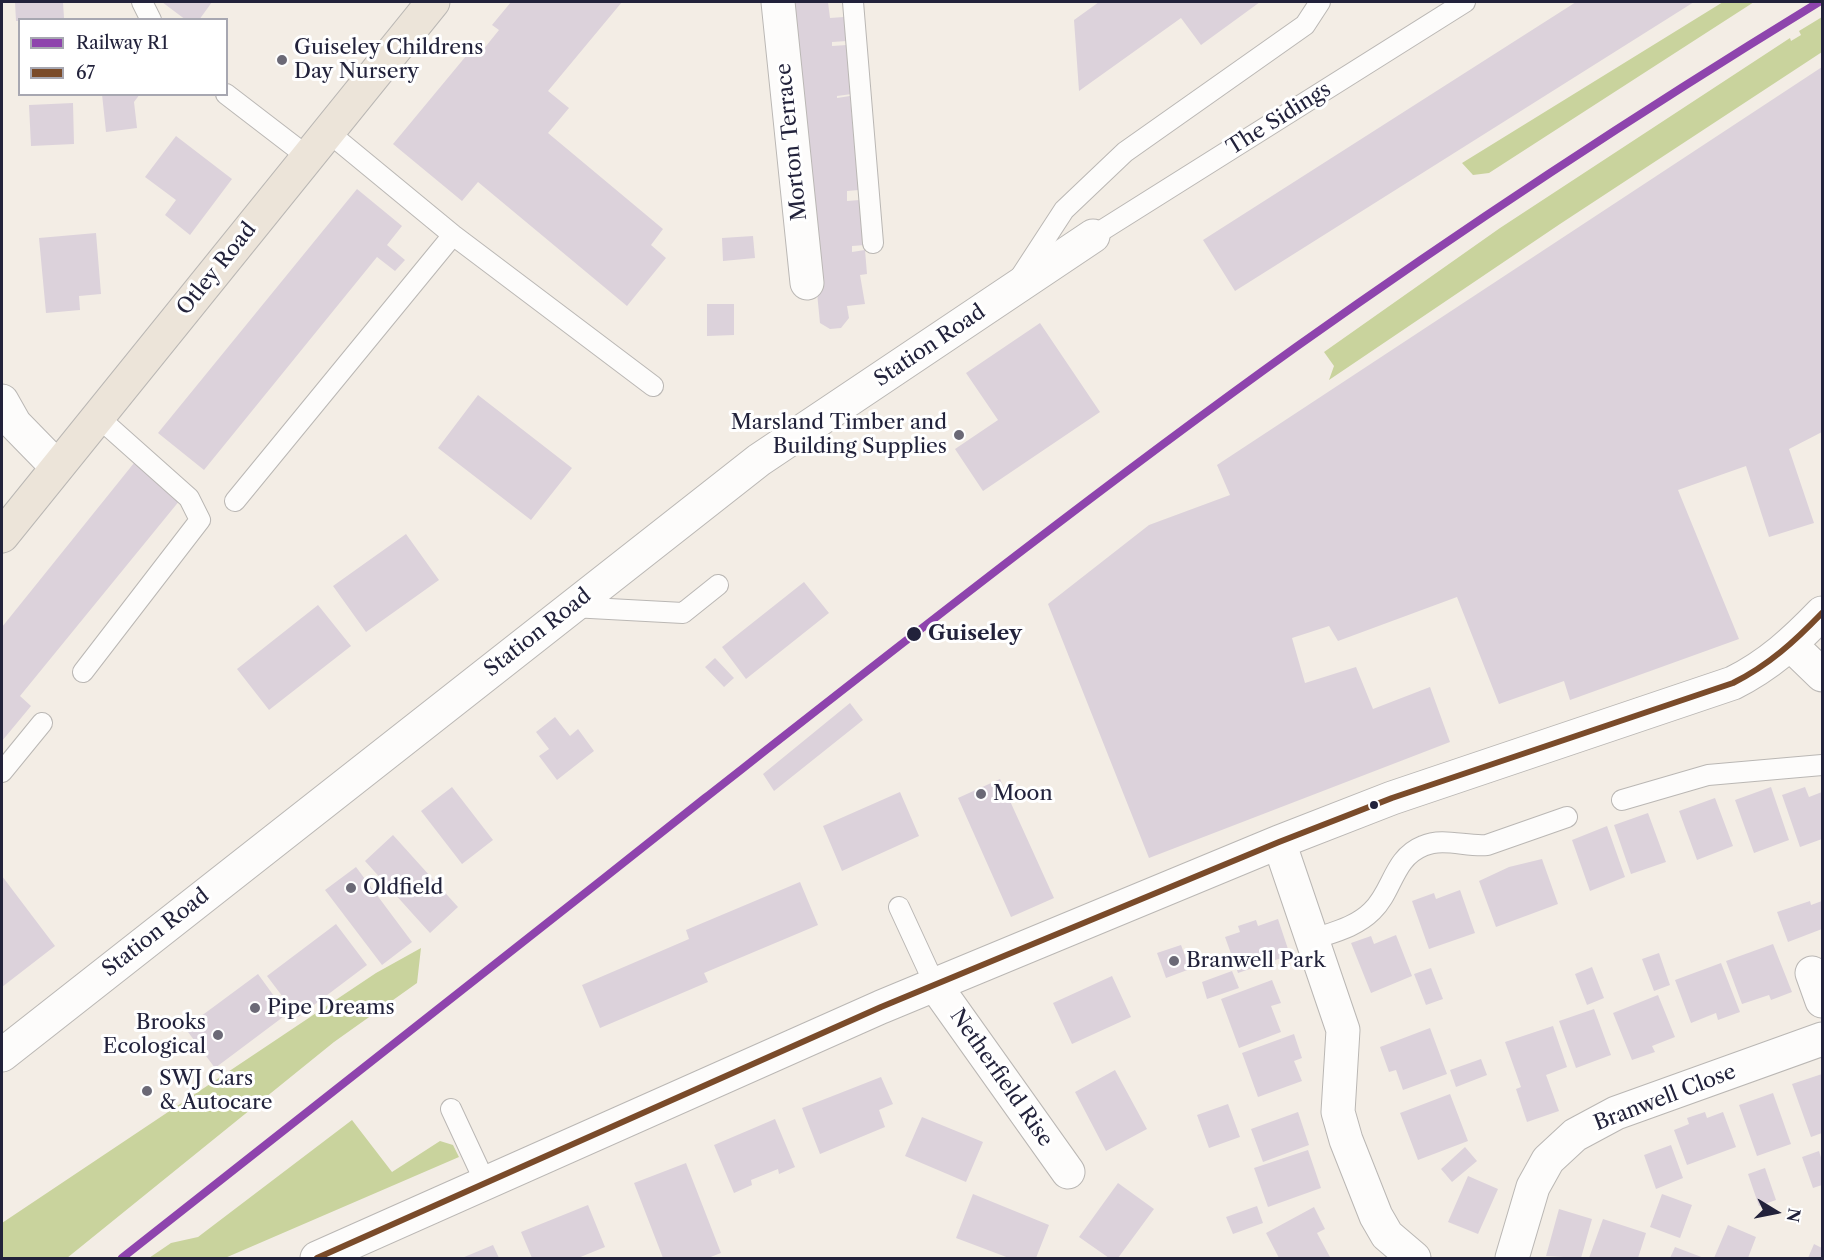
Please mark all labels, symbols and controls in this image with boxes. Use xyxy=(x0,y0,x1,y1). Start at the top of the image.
legend xyxy=(18,18,228,96)
text: Railway R1 xyxy=(76,32,168,54)
place label: Guiseley Childrens Day Nursery xyxy=(294,35,483,85)
marker: Guiseley Childrens Day Nursery xyxy=(275,53,289,67)
text: 67 xyxy=(76,62,95,84)
street label: Morton Terrace xyxy=(771,62,813,222)
street label: The Sidings xyxy=(1222,77,1336,161)
street label: Otley Road xyxy=(172,218,262,320)
street label: Station Road xyxy=(870,300,990,392)
place label: Marsland Timber and Building Supplies xyxy=(731,410,947,460)
marker: Marsland Timber and Building Supplies xyxy=(952,428,966,442)
street label: Station Road xyxy=(480,584,596,682)
place label: Guiseley xyxy=(928,621,1022,647)
marker: Guiseley xyxy=(905,625,923,643)
place label: Moon xyxy=(993,781,1053,807)
marker: Moon xyxy=(974,787,988,801)
unlabelled marker xyxy=(1368,799,1380,811)
place label: Oldfield xyxy=(363,875,443,901)
marker: Oldfield xyxy=(344,881,358,895)
street label: Station Road xyxy=(98,884,214,982)
place label: Branwell Park xyxy=(1186,948,1325,974)
marker: Branwell Park xyxy=(1167,954,1181,968)
place label: Pipe Dreams xyxy=(267,995,395,1021)
marker: Pipe Dreams xyxy=(248,1001,262,1015)
street label: Netherfield Rise xyxy=(944,1004,1058,1152)
place label: Brooks Ecological xyxy=(103,1010,206,1060)
marker: Brooks Ecological xyxy=(211,1028,225,1042)
street label: Branwell Close xyxy=(1591,1059,1739,1137)
place label: SWJ Cars & Autocare xyxy=(159,1066,272,1116)
marker: SWJ Cars & Autocare xyxy=(140,1084,154,1098)
north arrow xyxy=(1746,1182,1806,1242)
text: N xyxy=(1783,1207,1805,1224)

